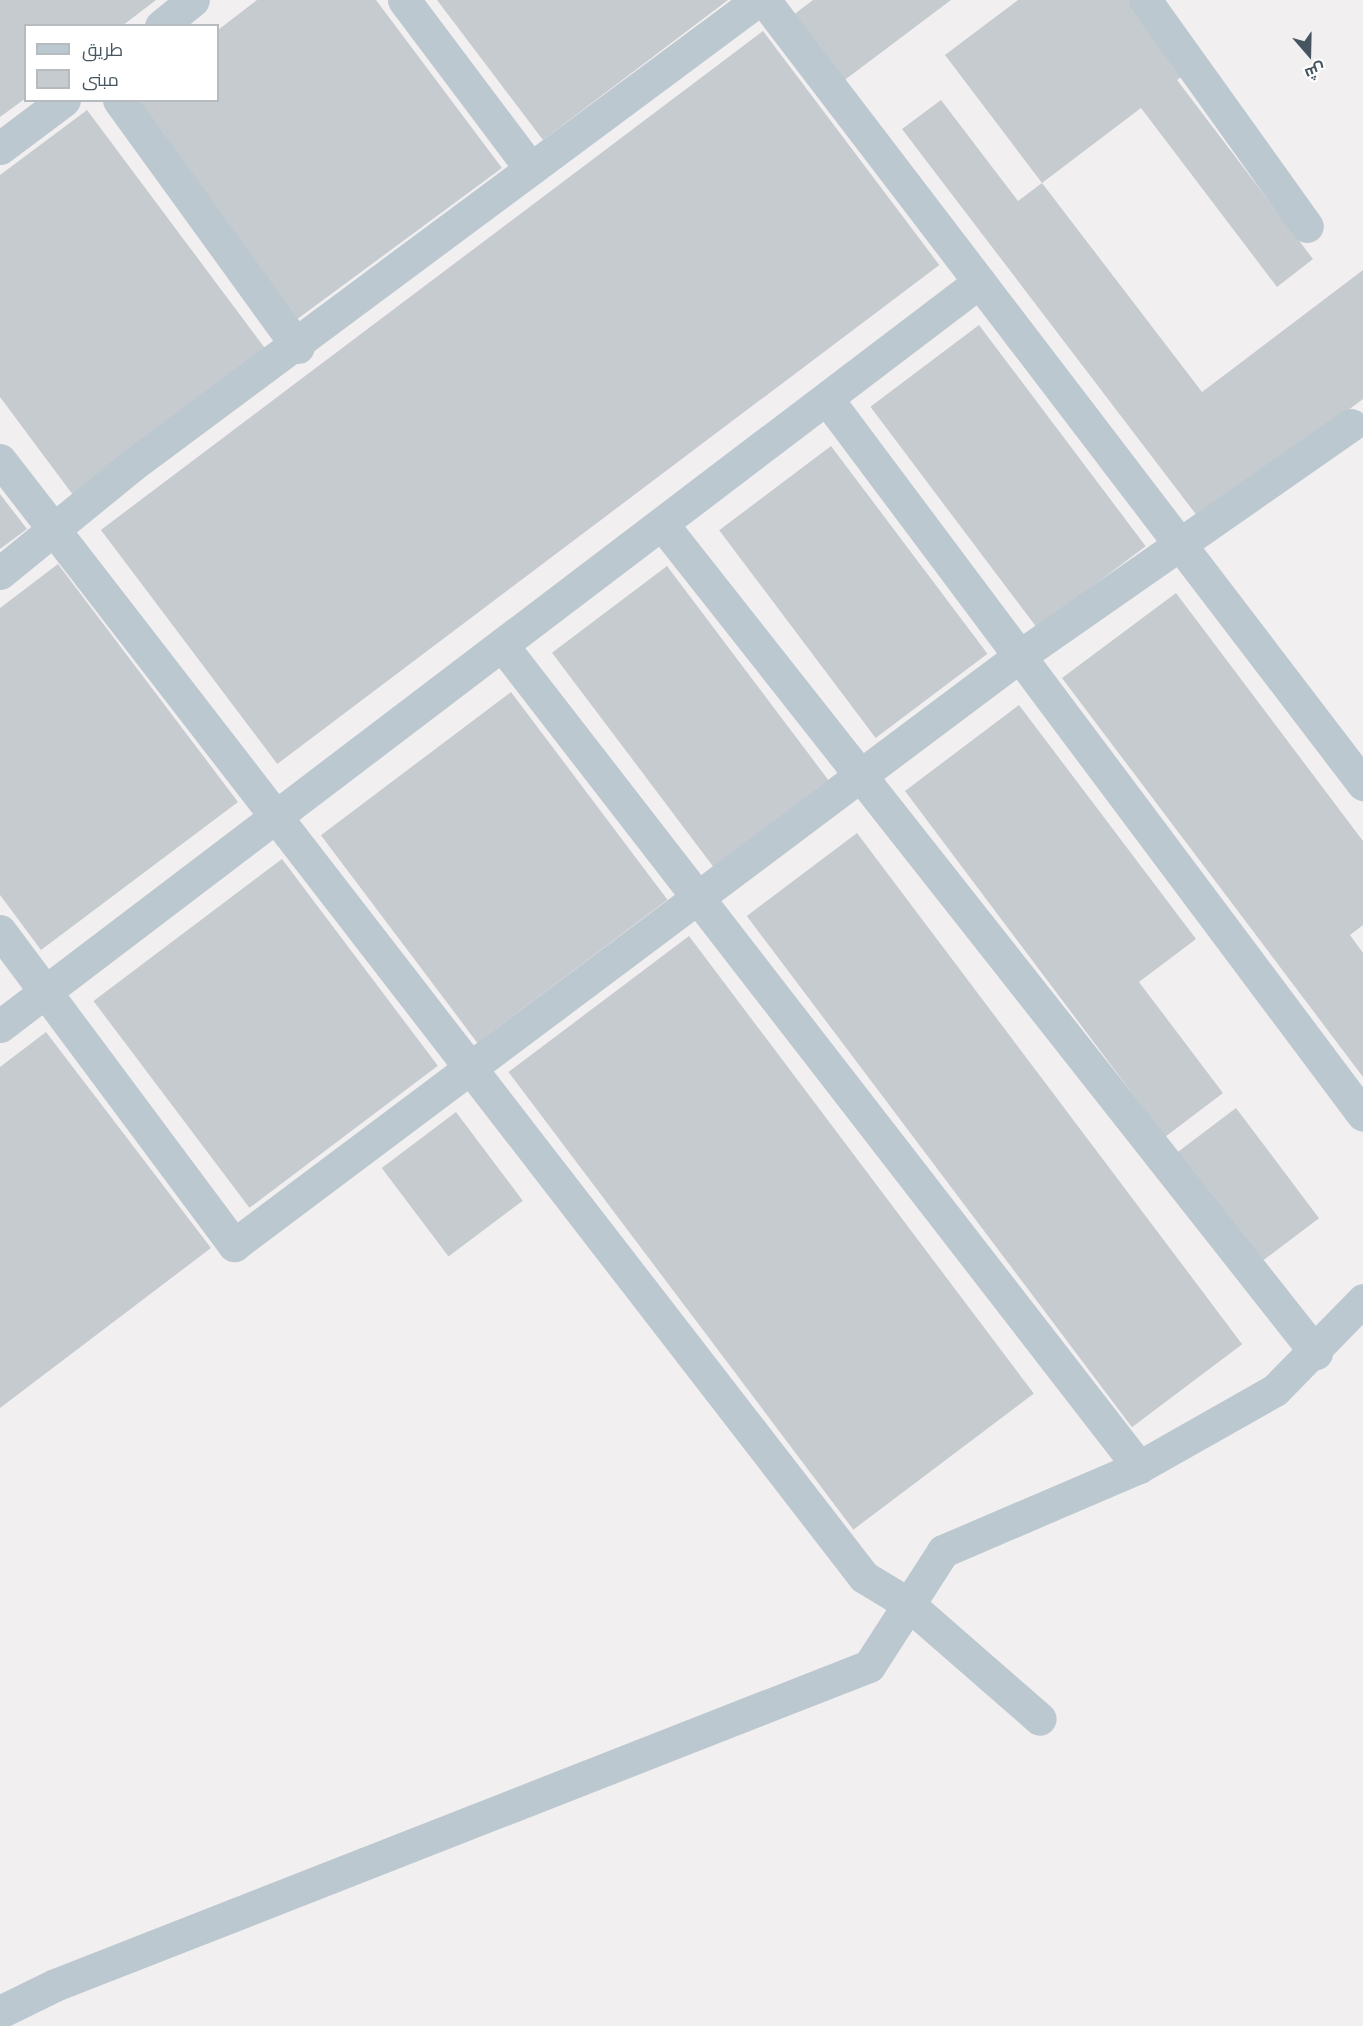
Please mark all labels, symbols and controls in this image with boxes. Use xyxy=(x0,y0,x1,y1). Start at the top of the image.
legend xyxy=(24,24,219,102)
north arrow xyxy=(1279,24,1339,84)
text: طريق xyxy=(82,38,123,62)
text: ش xyxy=(1302,57,1329,85)
text: مبنى xyxy=(82,68,119,92)

